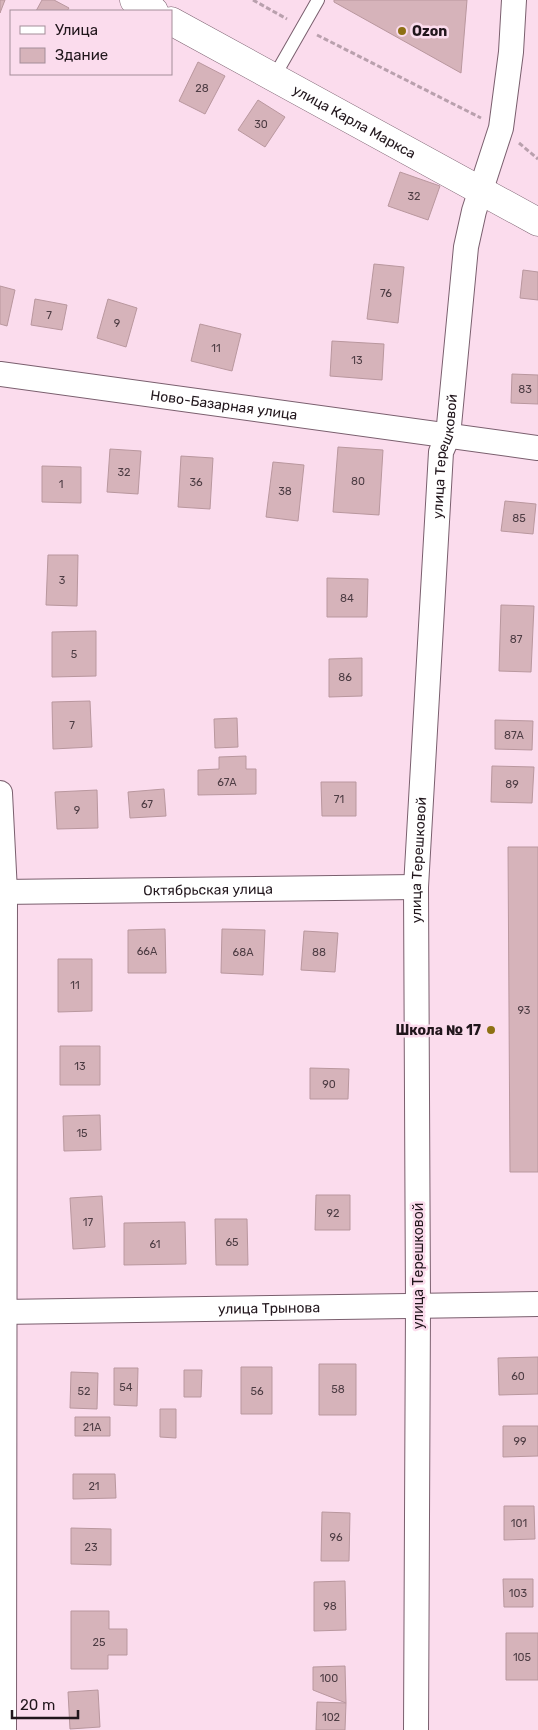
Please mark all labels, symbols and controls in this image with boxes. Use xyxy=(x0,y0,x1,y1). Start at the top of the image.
legend xyxy=(10,10,172,75)
text: Улица xyxy=(55,21,98,39)
place label: Ozon xyxy=(412,23,447,40)
marker: Ozon xyxy=(396,25,408,37)
text: Здание xyxy=(55,46,108,64)
street label: улица Карла Маркса xyxy=(290,81,419,162)
house number: 28 xyxy=(195,82,209,95)
house number: 30 xyxy=(254,118,268,131)
house number: 32 xyxy=(407,190,421,203)
house number: 76 xyxy=(380,287,392,300)
house number: 7 xyxy=(46,309,52,322)
house number: 9 xyxy=(114,317,120,330)
house number: 11 xyxy=(211,342,221,355)
house number: 13 xyxy=(351,354,363,367)
house number: 83 xyxy=(518,383,532,396)
street label: Ново-Базарная улица xyxy=(149,386,298,423)
street label: улица Терешковой xyxy=(429,393,460,519)
house number: 32 xyxy=(117,466,131,479)
house number: 80 xyxy=(351,475,365,488)
house number: 36 xyxy=(189,476,203,489)
house number: 1 xyxy=(59,478,63,491)
house number: 38 xyxy=(278,485,292,498)
house number: 85 xyxy=(512,512,526,525)
house number: 3 xyxy=(59,574,66,587)
house number: 84 xyxy=(340,592,354,605)
house number: 87 xyxy=(510,633,523,646)
house number: 5 xyxy=(71,648,78,661)
house number: 86 xyxy=(338,671,352,684)
house number: 7 xyxy=(69,719,75,732)
house number: 87А xyxy=(504,729,525,742)
house number: 67А xyxy=(217,776,237,789)
house number: 89 xyxy=(505,778,519,791)
house number: 71 xyxy=(334,793,344,806)
street label: улица Терешковой xyxy=(407,796,430,923)
house number: 67 xyxy=(141,798,153,811)
house number: 9 xyxy=(74,804,80,817)
street label: Октябрьская улица xyxy=(143,880,273,899)
house number: 66А xyxy=(137,945,158,958)
house number: 68А xyxy=(233,946,254,959)
house number: 88 xyxy=(312,946,326,959)
house number: 11 xyxy=(70,979,80,992)
house number: 93 xyxy=(518,1004,531,1017)
place label: Школа № 17 xyxy=(395,1022,481,1039)
marker: Школа № 17 xyxy=(485,1024,497,1036)
house number: 13 xyxy=(74,1060,86,1073)
house number: 90 xyxy=(322,1078,336,1091)
house number: 15 xyxy=(76,1127,88,1140)
street label: улица Терешковой xyxy=(410,1203,427,1329)
house number: 92 xyxy=(327,1207,339,1220)
house number: 17 xyxy=(83,1216,94,1229)
house number: 65 xyxy=(225,1236,239,1249)
house number: 61 xyxy=(149,1238,161,1251)
street label: улица Трынова xyxy=(218,1299,320,1317)
house number: 60 xyxy=(511,1370,525,1383)
house number: 54 xyxy=(119,1381,133,1394)
house number: 58 xyxy=(331,1383,345,1396)
house number: 52 xyxy=(78,1385,91,1398)
house number: 56 xyxy=(250,1385,264,1398)
house number: 21А xyxy=(83,1421,102,1434)
house number: 99 xyxy=(513,1435,527,1448)
house number: 21 xyxy=(88,1480,100,1493)
house number: 101 xyxy=(511,1517,527,1530)
house number: 96 xyxy=(329,1531,343,1544)
house number: 23 xyxy=(84,1541,98,1554)
house number: 103 xyxy=(509,1587,528,1600)
house number: 98 xyxy=(323,1600,337,1613)
house number: 25 xyxy=(93,1636,106,1649)
house number: 105 xyxy=(513,1651,532,1664)
house number: 100 xyxy=(320,1672,338,1685)
scale bar xyxy=(12,1688,79,1720)
text: 20 m xyxy=(20,1696,55,1714)
house number: 102 xyxy=(322,1711,340,1724)

